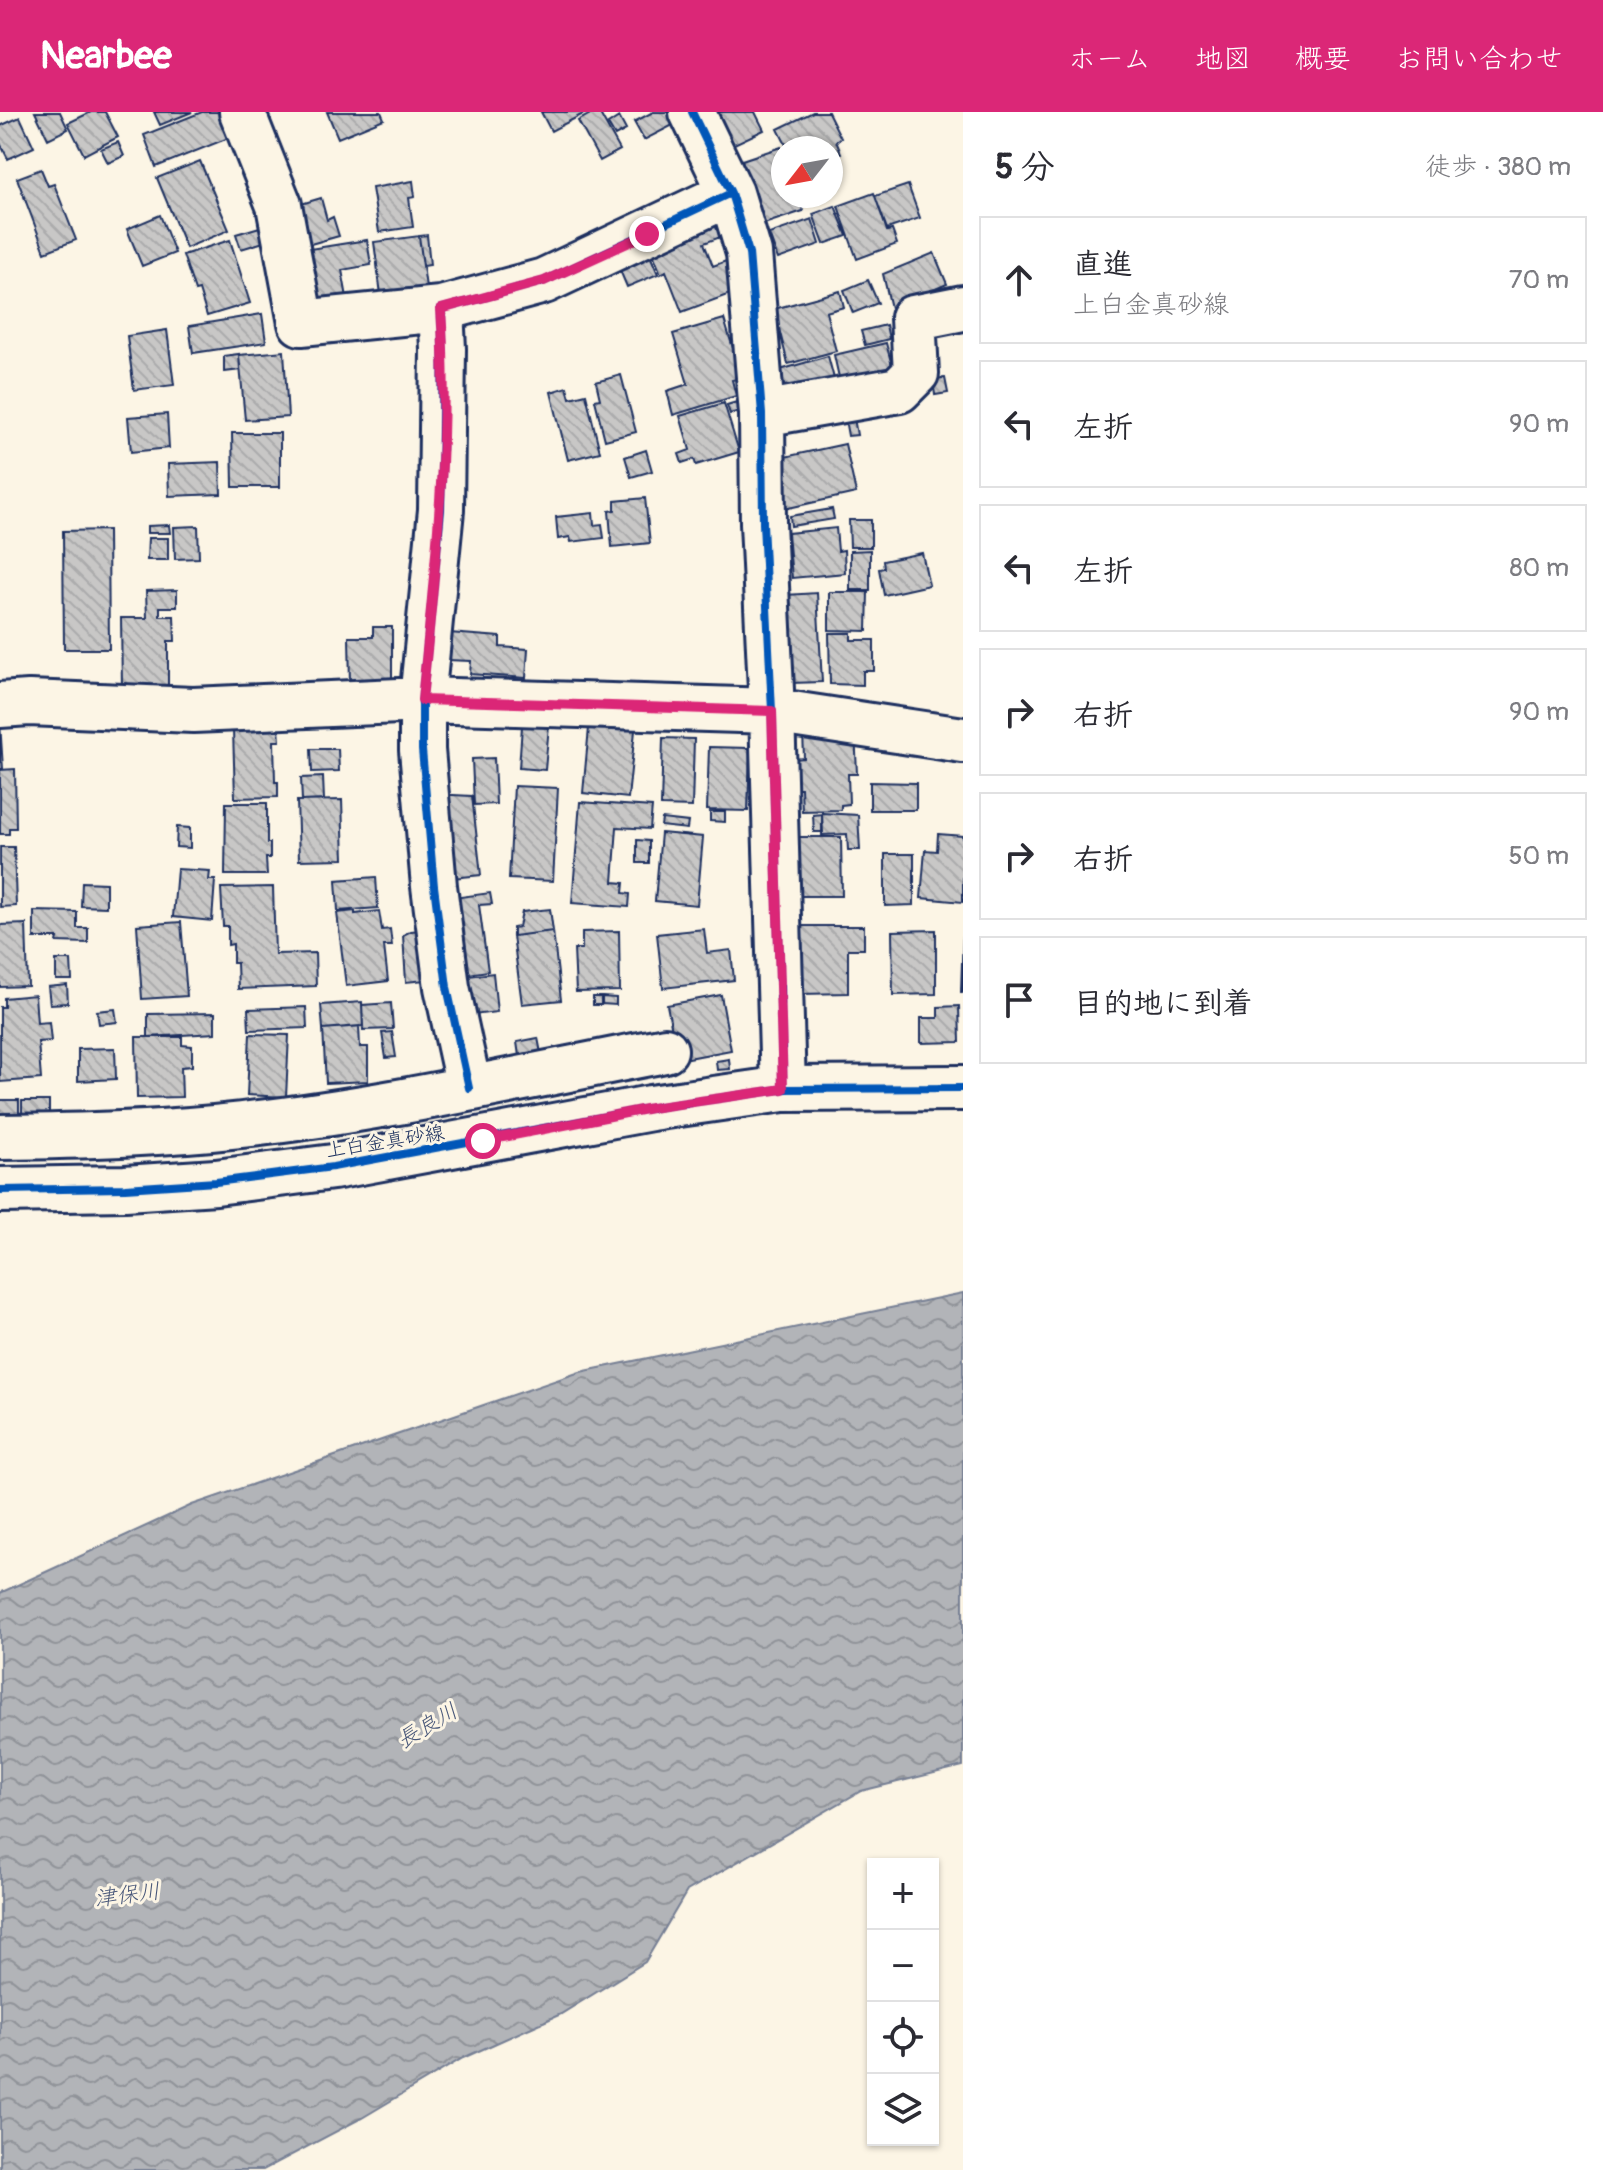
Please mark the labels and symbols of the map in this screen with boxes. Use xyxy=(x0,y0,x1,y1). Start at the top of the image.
north arrow xyxy=(771,136,843,208)
route end xyxy=(629,216,665,252)
street label: 上白金真砂線 xyxy=(324,1120,446,1163)
route start xyxy=(465,1123,501,1159)
water label: 長良川 xyxy=(392,1697,463,1755)
water label: 津保川 xyxy=(93,1877,162,1913)

